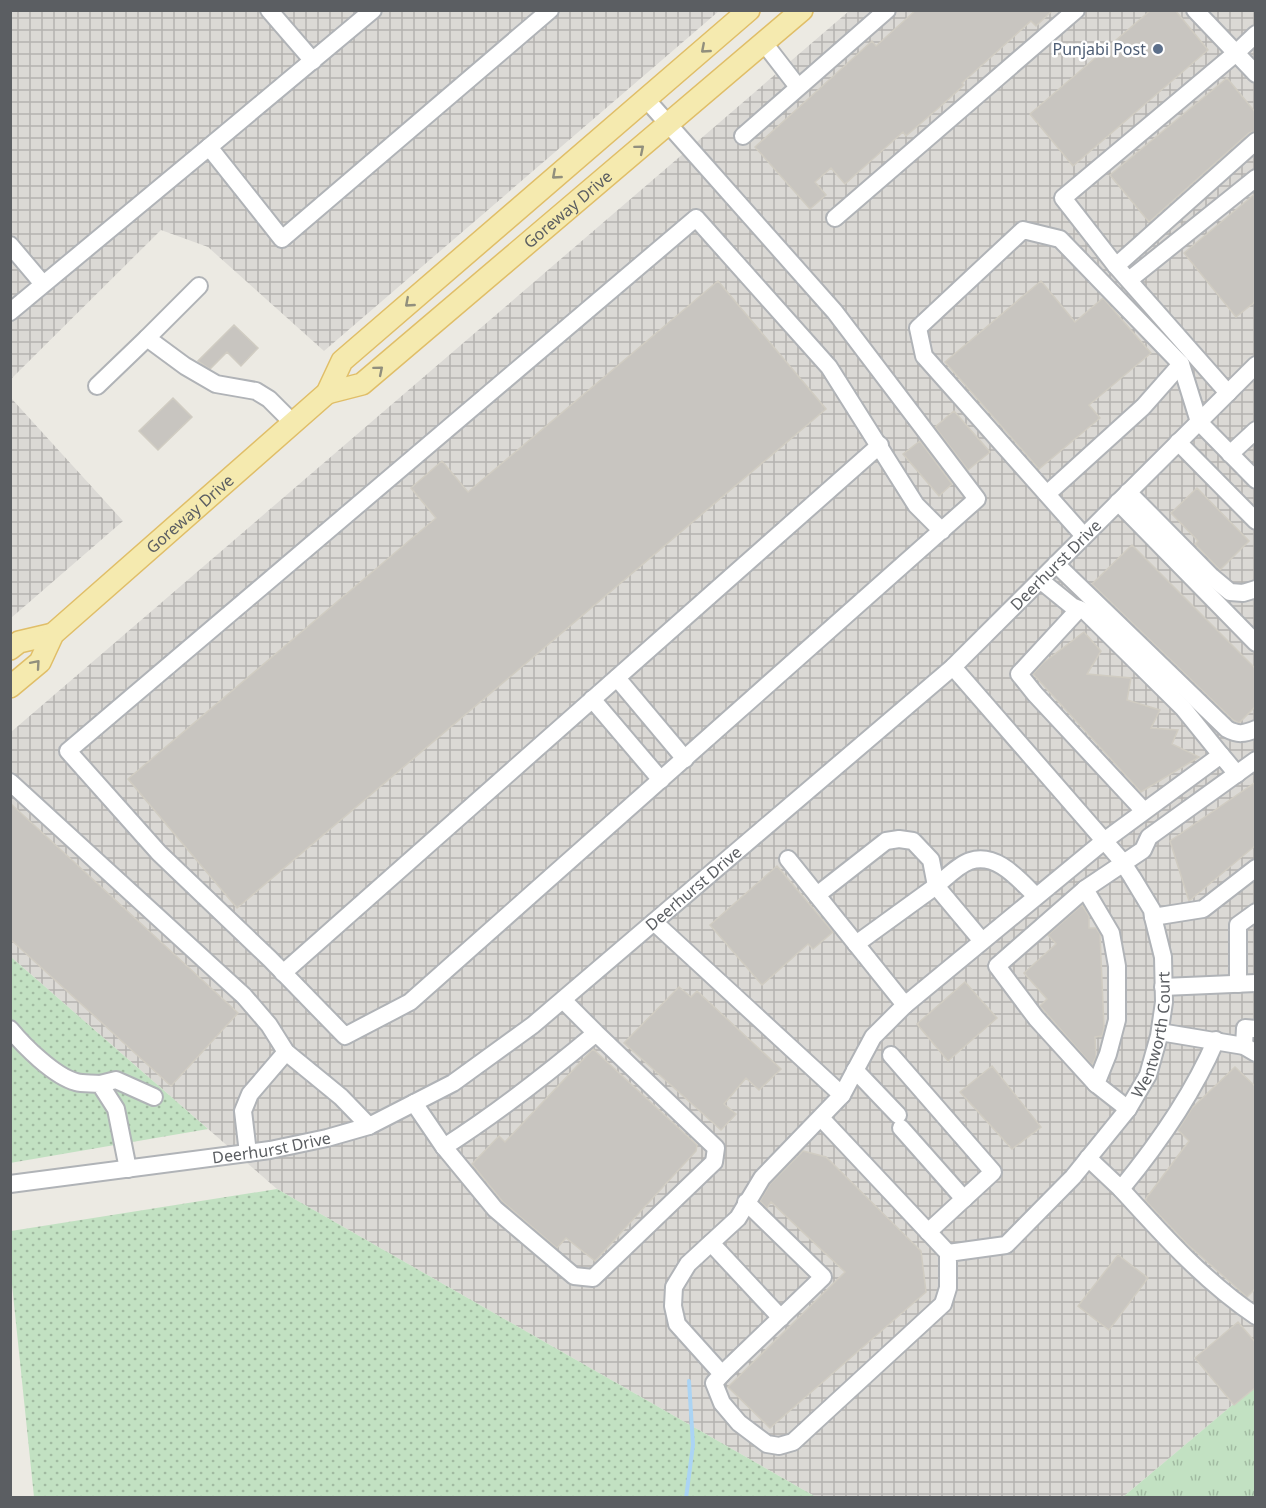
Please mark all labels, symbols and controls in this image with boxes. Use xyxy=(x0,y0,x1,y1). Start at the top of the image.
place label: Punjabi Post xyxy=(1053,38,1146,60)
one-way arrow xyxy=(701,42,711,53)
marker: Punjabi Post xyxy=(1151,42,1165,56)
one-way arrow xyxy=(633,145,644,156)
street label: Goreway Drive xyxy=(519,165,617,253)
one-way arrow xyxy=(552,168,563,179)
one-way arrow xyxy=(405,296,416,307)
one-way arrow xyxy=(372,366,383,377)
street label: Goreway Drive xyxy=(141,469,238,558)
street label: Deerhurst Drive xyxy=(1005,515,1106,615)
one-way arrow xyxy=(29,660,40,670)
street label: Deerhurst Drive xyxy=(641,841,746,936)
street label: Wentworth Court xyxy=(1126,971,1175,1102)
street label: Deerhurst Drive xyxy=(211,1127,333,1168)

